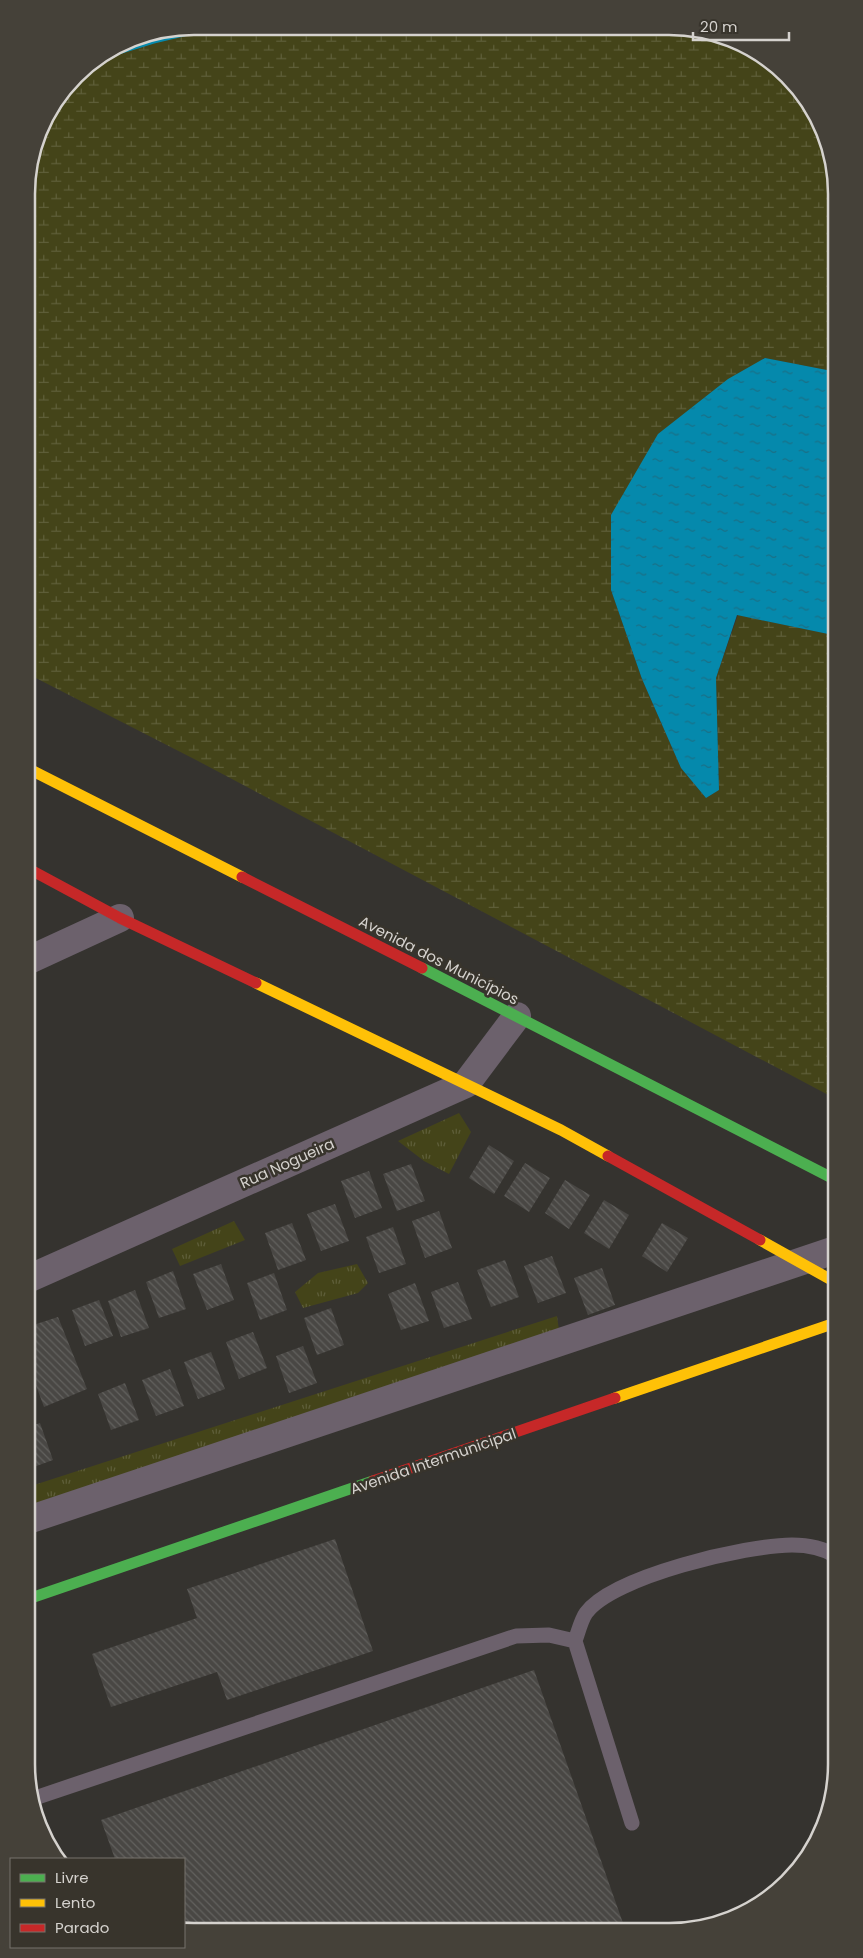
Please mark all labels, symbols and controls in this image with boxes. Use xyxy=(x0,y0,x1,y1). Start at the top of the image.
scale bar xyxy=(693,10,789,42)
text: 20 m xyxy=(700,16,738,37)
street label: Avenida dos Municípios xyxy=(355,911,523,1010)
street label: Rua Nogueira xyxy=(236,1133,338,1193)
street label: Avenida Intermunicipal xyxy=(347,1423,519,1499)
legend xyxy=(10,1858,185,1948)
text: Livre xyxy=(55,1867,88,1888)
text: Lento xyxy=(55,1892,95,1913)
text: Parado xyxy=(55,1917,109,1938)

